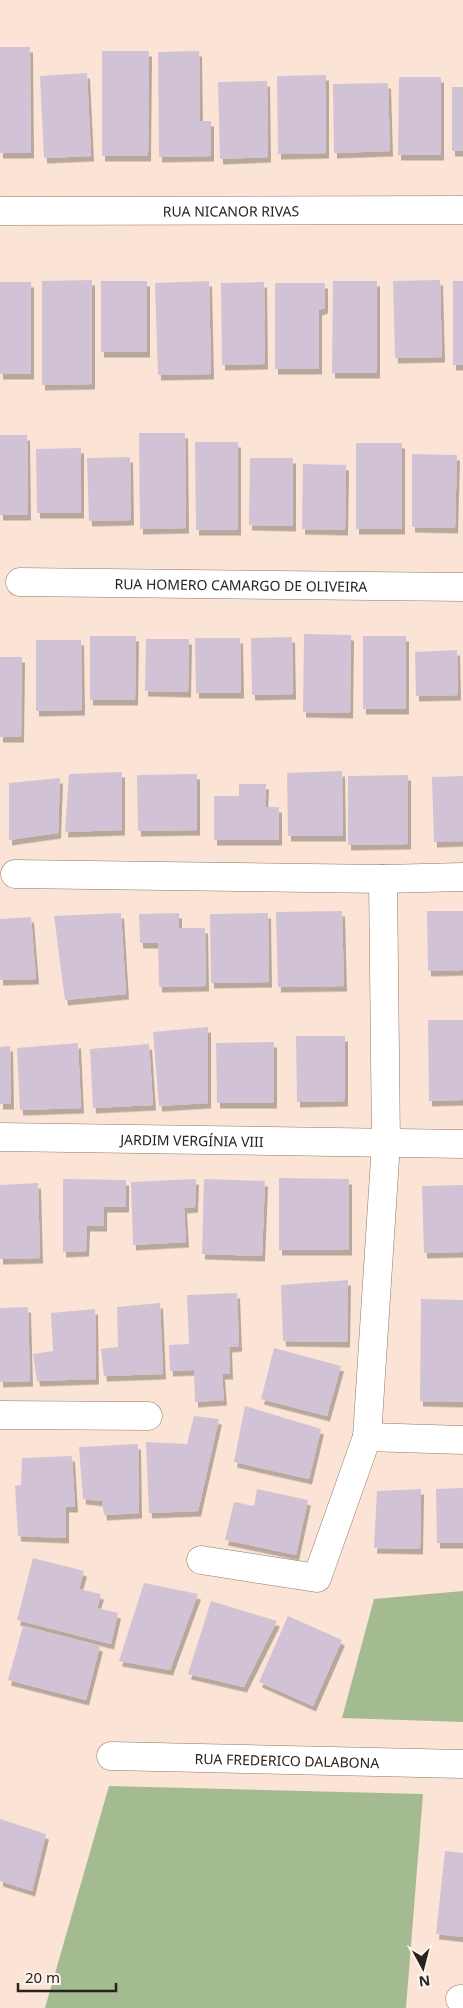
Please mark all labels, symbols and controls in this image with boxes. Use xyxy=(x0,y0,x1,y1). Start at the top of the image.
street label: RUA NICANOR RIVAS xyxy=(163,201,300,220)
street label: RUA HOMERO CAMARGO DE OLIVEIRA xyxy=(114,574,368,595)
street label: JARDIM VERGÍNIA VIII xyxy=(118,1129,264,1150)
street label: RUA FREDERICO DALABONA xyxy=(194,1748,380,1772)
north arrow xyxy=(398,1943,448,1993)
scale bar xyxy=(18,1960,115,1992)
text: 20 m xyxy=(25,1967,60,1987)
text: N xyxy=(418,1971,431,1992)

